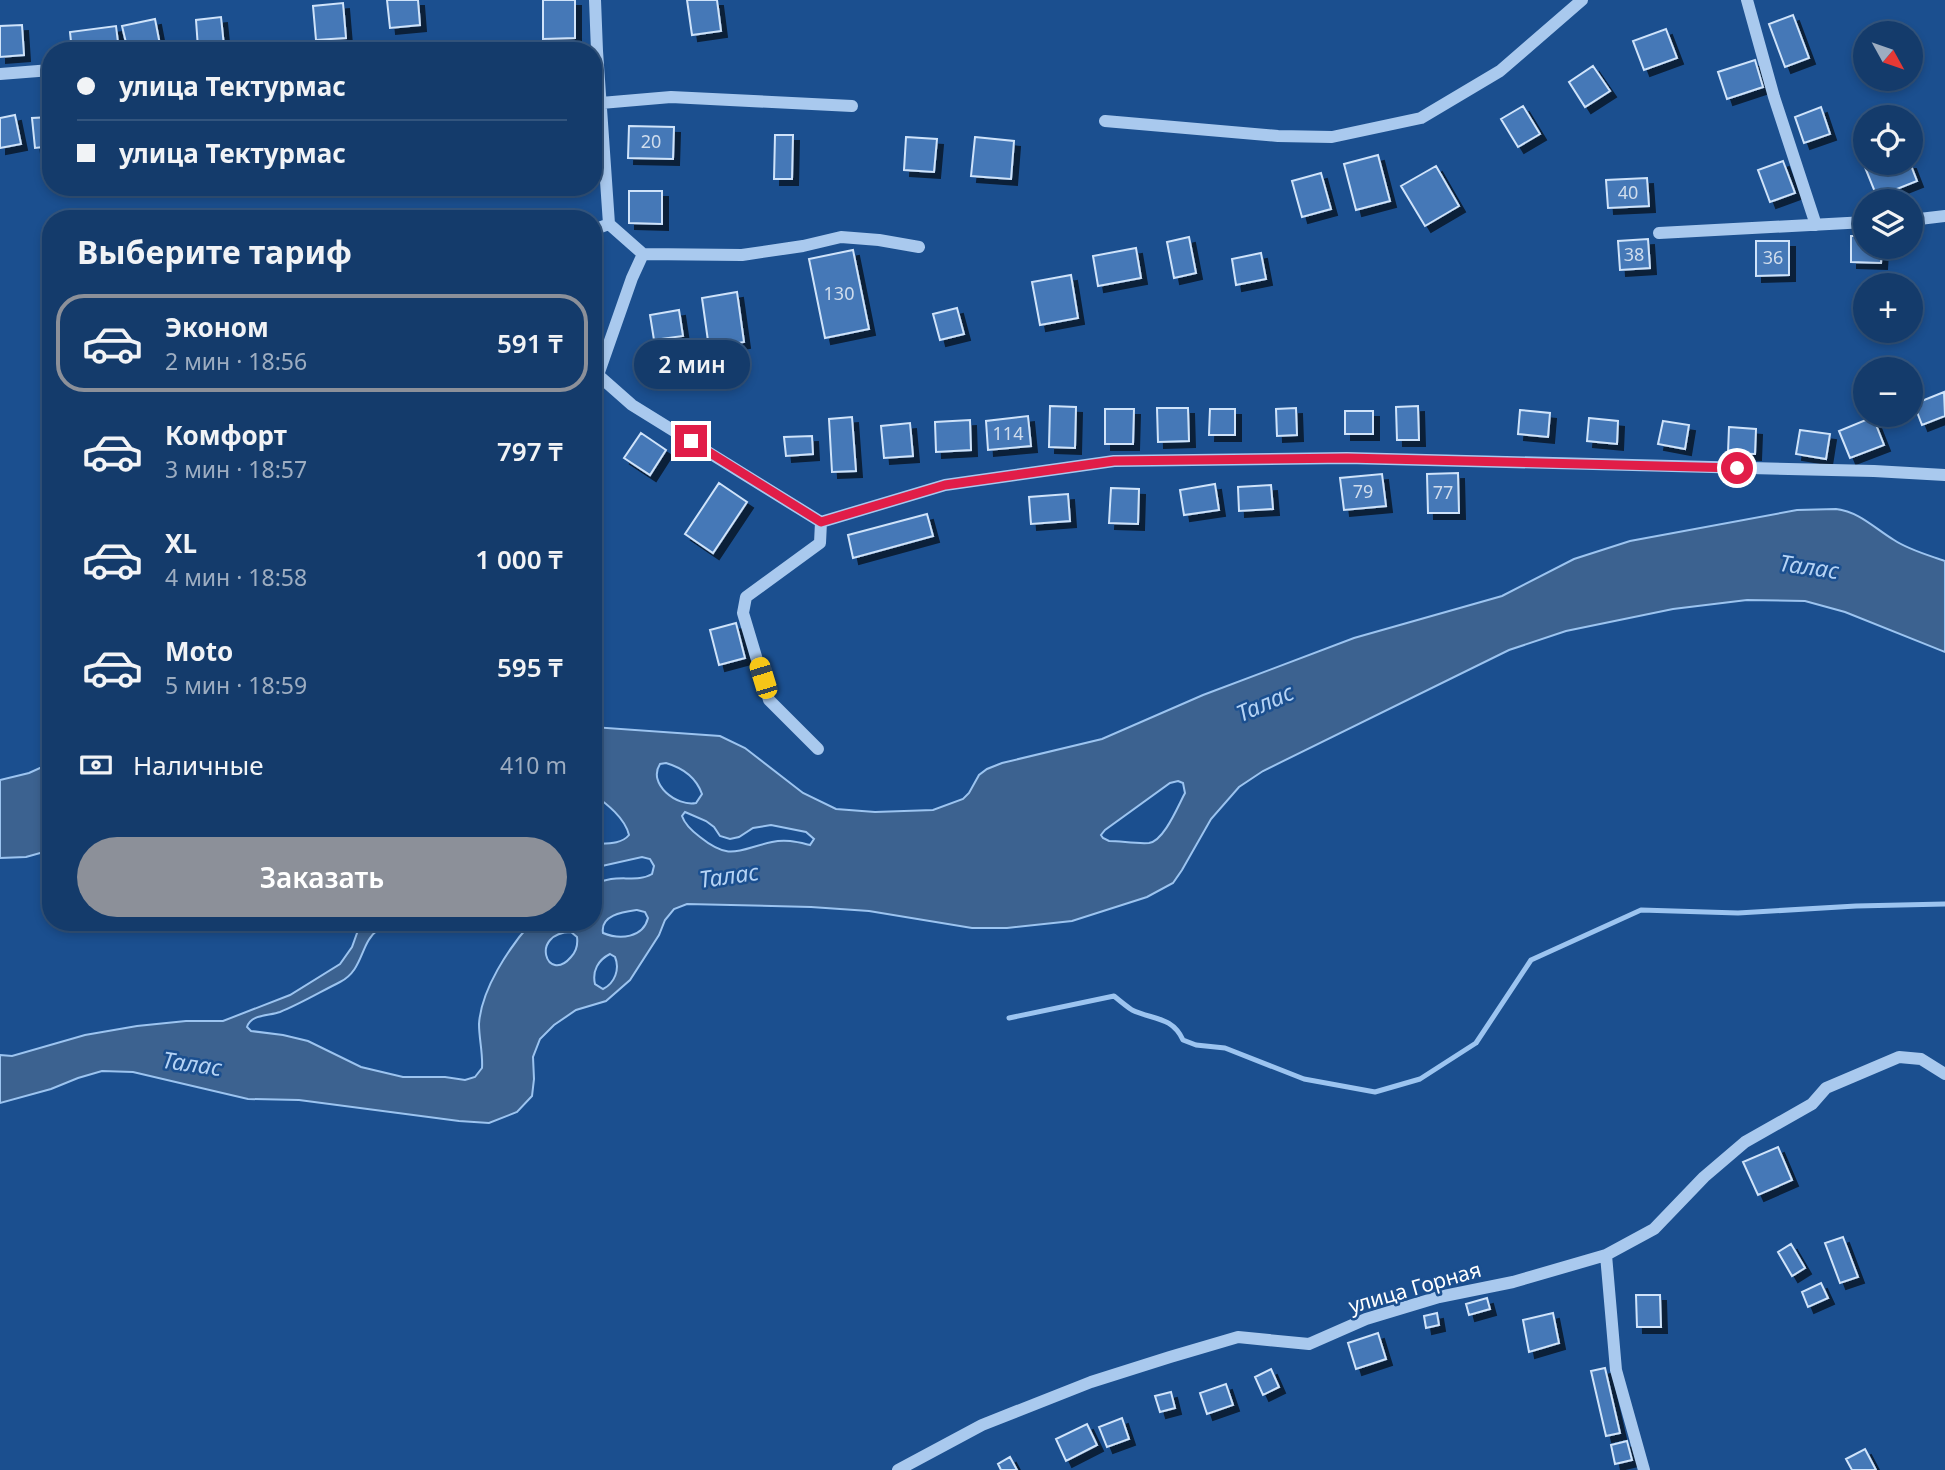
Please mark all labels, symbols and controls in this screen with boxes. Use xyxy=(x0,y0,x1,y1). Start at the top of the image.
north arrow xyxy=(1853,21,1923,91)
map controls xyxy=(1853,21,1923,427)
text: улица Тектурмас xyxy=(119,68,346,104)
button: locate xyxy=(1853,105,1923,175)
house number: 20 xyxy=(641,129,661,153)
text: улица Тектурмас xyxy=(119,135,346,171)
house number: 40 xyxy=(1618,180,1638,204)
button: layers xyxy=(1853,189,1923,259)
text: Выберите тариф xyxy=(77,230,352,273)
house number: 38 xyxy=(1624,242,1644,266)
house number: 36 xyxy=(1763,245,1783,269)
button: + xyxy=(1853,273,1923,343)
house number: 130 xyxy=(824,281,854,305)
text: Эконом xyxy=(165,309,269,345)
icon: car xyxy=(81,312,144,375)
text: 591 ₸ xyxy=(497,325,563,361)
callout: 2 мин xyxy=(633,340,749,388)
text: 2 мин · 18:56 xyxy=(165,345,307,377)
text: 2 мин xyxy=(658,348,726,380)
button: − xyxy=(1853,357,1923,427)
text: Комфорт xyxy=(165,417,287,453)
icon: car xyxy=(81,420,144,483)
house number: 114 xyxy=(993,421,1023,445)
route end xyxy=(675,425,707,457)
text: 797 ₸ xyxy=(497,433,563,469)
route start xyxy=(1721,452,1753,484)
text: 3 мин · 18:57 xyxy=(165,453,307,485)
house number: 79 xyxy=(1353,479,1373,503)
house number: 77 xyxy=(1433,480,1453,504)
text: XL xyxy=(165,525,197,561)
icon: car xyxy=(81,528,144,591)
text: 1 000 ₸ xyxy=(475,541,563,577)
water label: Талас xyxy=(1777,546,1842,586)
text: 4 мин · 18:58 xyxy=(165,561,307,593)
text: Moto xyxy=(165,633,233,669)
icon: car xyxy=(81,636,144,699)
text: 595 ₸ xyxy=(497,649,563,685)
car xyxy=(747,655,780,701)
text: 5 мин · 18:59 xyxy=(165,669,307,701)
water label: Талас xyxy=(1231,675,1299,729)
icon: cash xyxy=(77,746,115,784)
text: Наличные xyxy=(133,747,264,783)
text: 410 m xyxy=(500,749,567,781)
button: Заказать xyxy=(77,837,567,917)
water label: Талас xyxy=(697,855,761,895)
water label: Талас xyxy=(160,1043,225,1083)
street label: улица Горная xyxy=(1345,1255,1484,1319)

